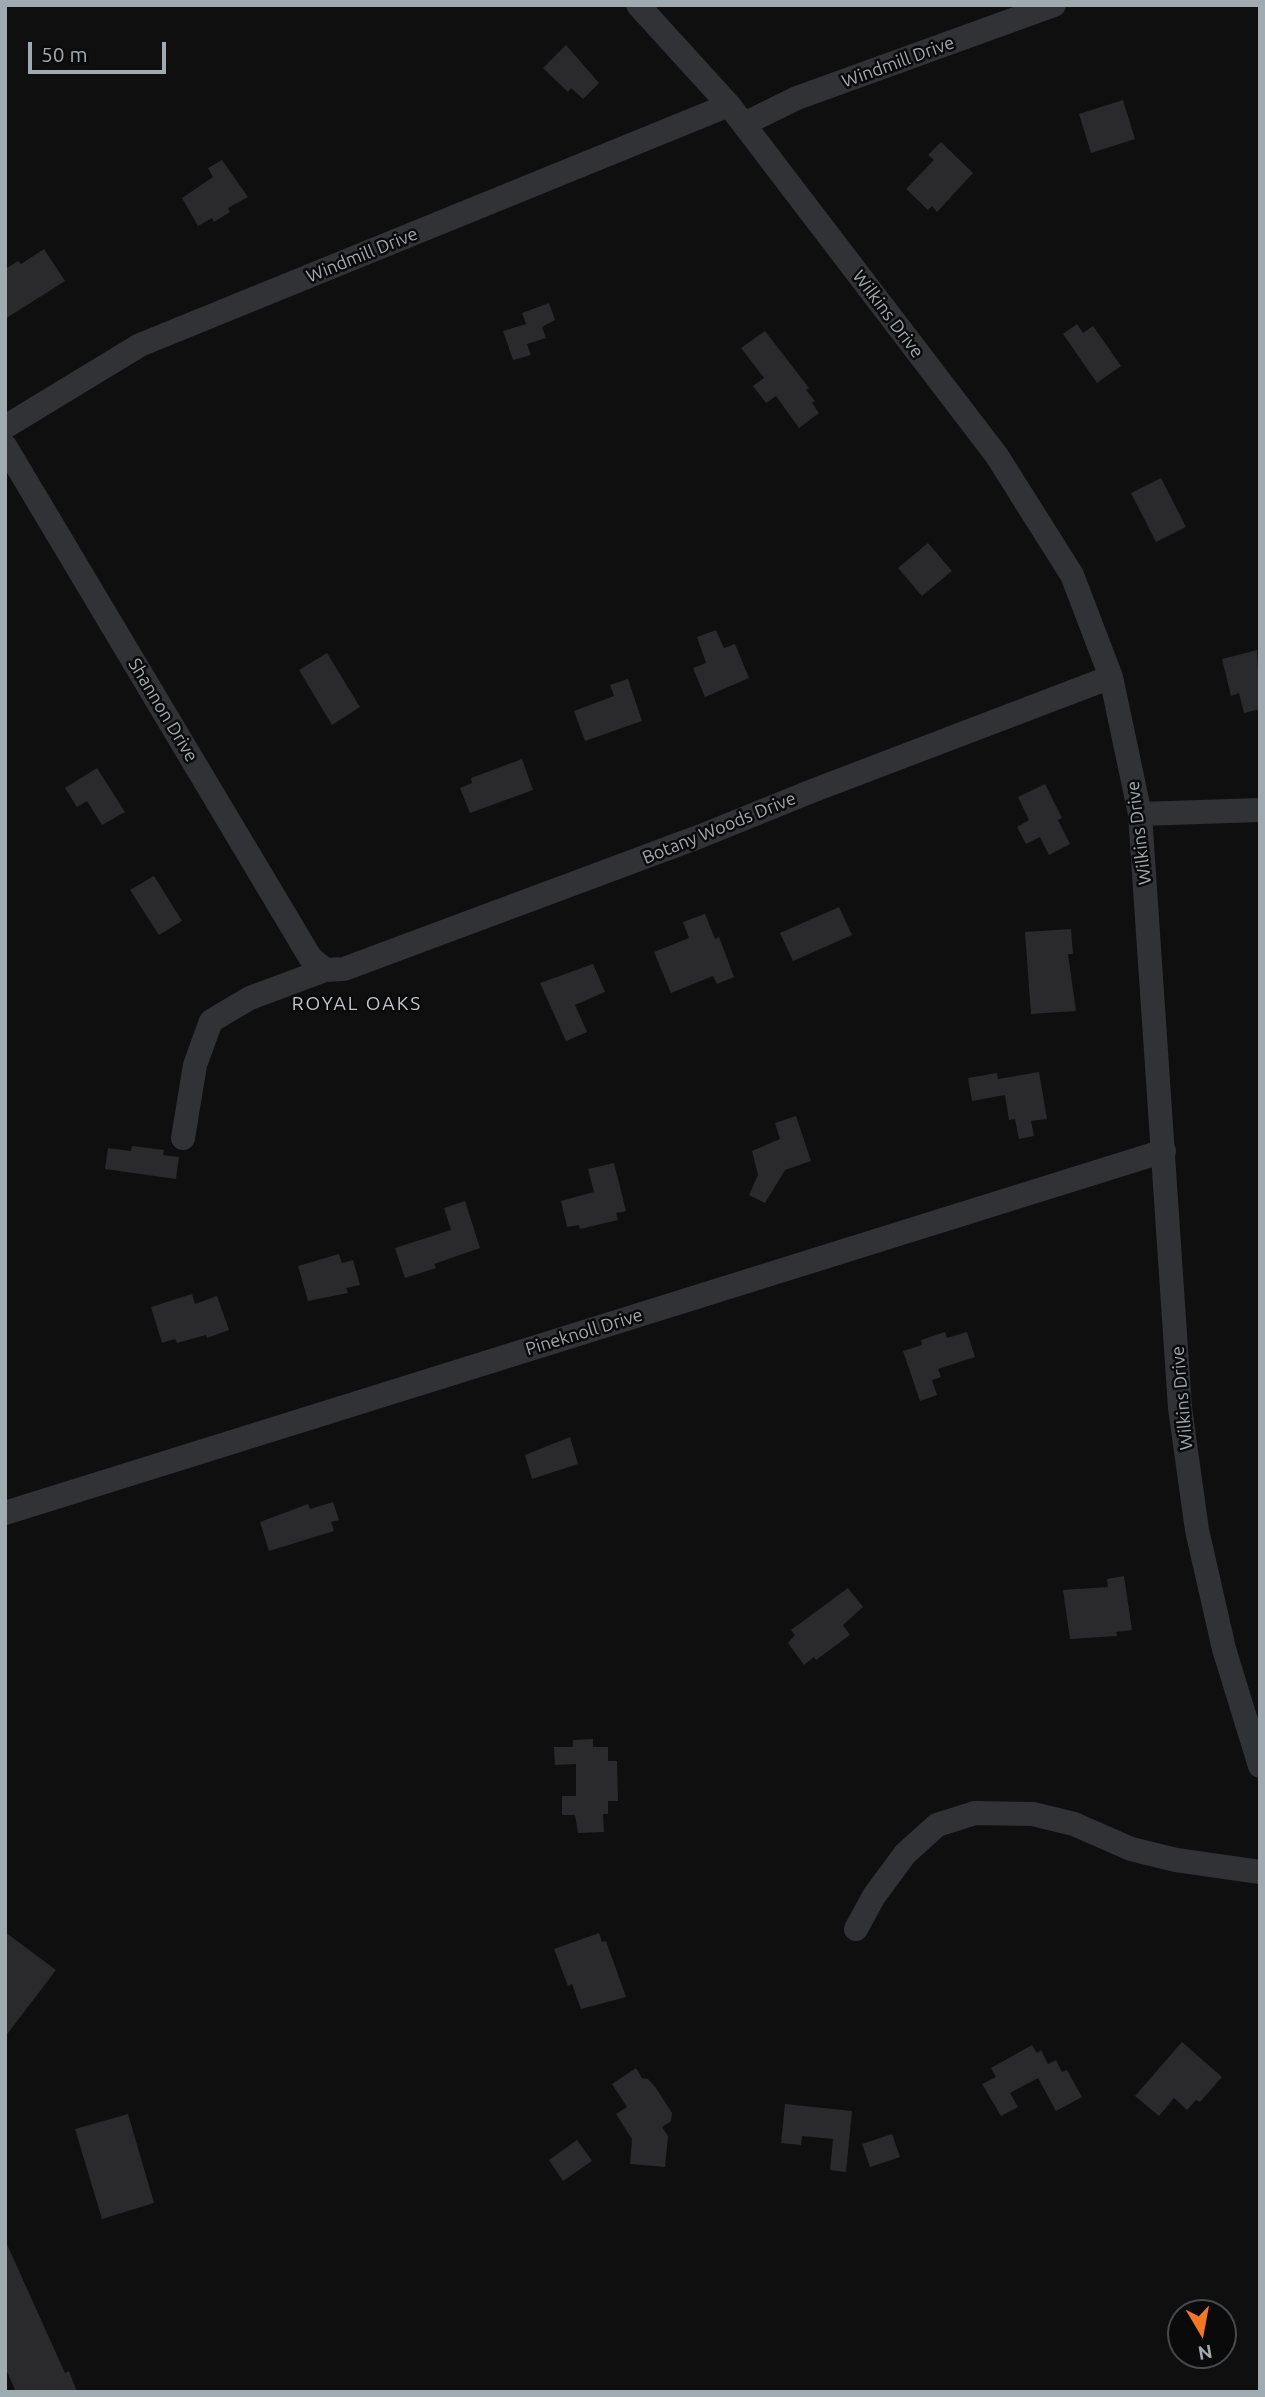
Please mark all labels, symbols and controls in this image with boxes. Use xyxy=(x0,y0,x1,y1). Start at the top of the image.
scale bar xyxy=(32,28,170,72)
street label: Windmill Drive xyxy=(839,32,957,92)
text: 50 m xyxy=(41,42,88,66)
street label: Windmill Drive xyxy=(303,223,421,287)
street label: Wilkins Drive xyxy=(848,266,928,362)
street label: Shannon Drive xyxy=(124,654,202,766)
street label: Wilkins Drive xyxy=(1122,780,1156,886)
street label: Botany Woods Drive xyxy=(639,787,799,869)
district label: ROYAL OAKS xyxy=(293,993,421,1015)
street label: Pineknoll Drive xyxy=(523,1304,645,1360)
street label: Wilkins Drive xyxy=(1167,1345,1197,1451)
north arrow xyxy=(1167,2299,1237,2369)
text: N xyxy=(1196,2341,1214,2365)

